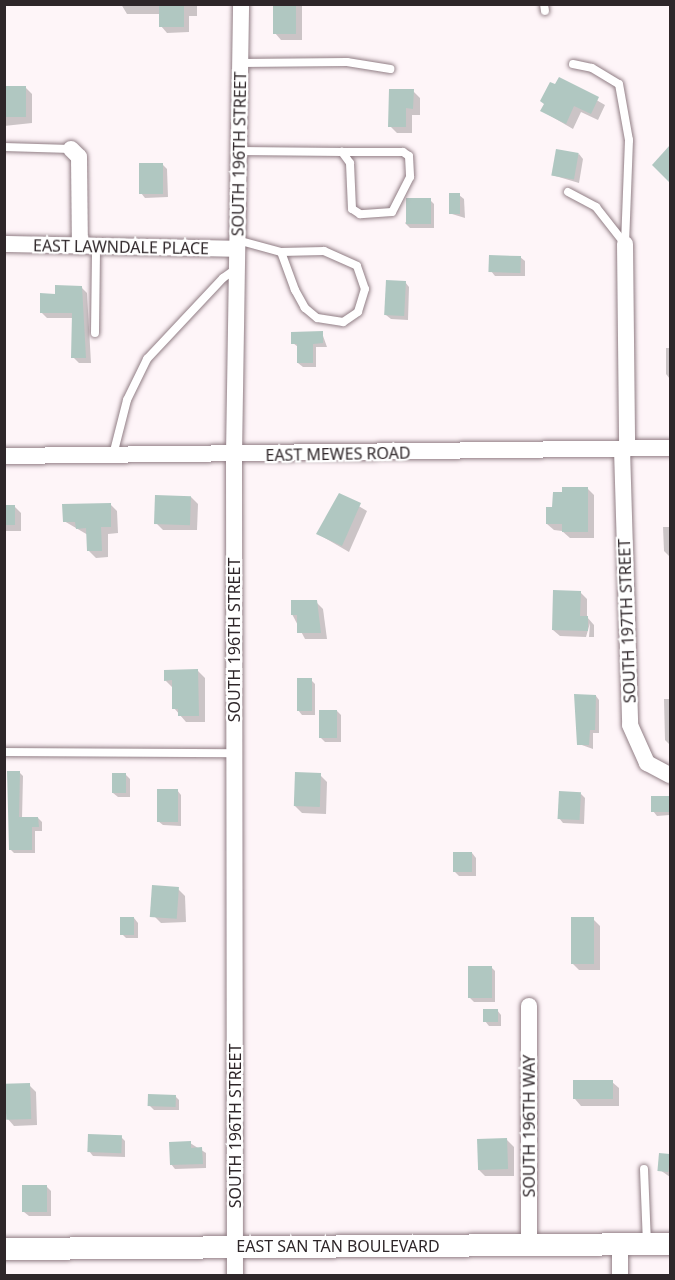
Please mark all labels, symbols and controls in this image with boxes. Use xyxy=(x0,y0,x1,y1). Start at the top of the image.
street label: SOUTH 196TH STREET xyxy=(228,72,250,236)
street label: EAST LAWNDALE PLACE xyxy=(33,236,209,258)
street label: EAST MEWES ROAD xyxy=(265,443,411,465)
street label: SOUTH 197TH STREET xyxy=(615,538,639,704)
street label: SOUTH 196TH STREET xyxy=(224,558,244,722)
street label: SOUTH 196TH STREET xyxy=(225,1044,245,1208)
street label: SOUTH 196TH WAY xyxy=(519,1055,539,1197)
street label: EAST SAN TAN BOULEVARD xyxy=(236,1236,440,1256)

